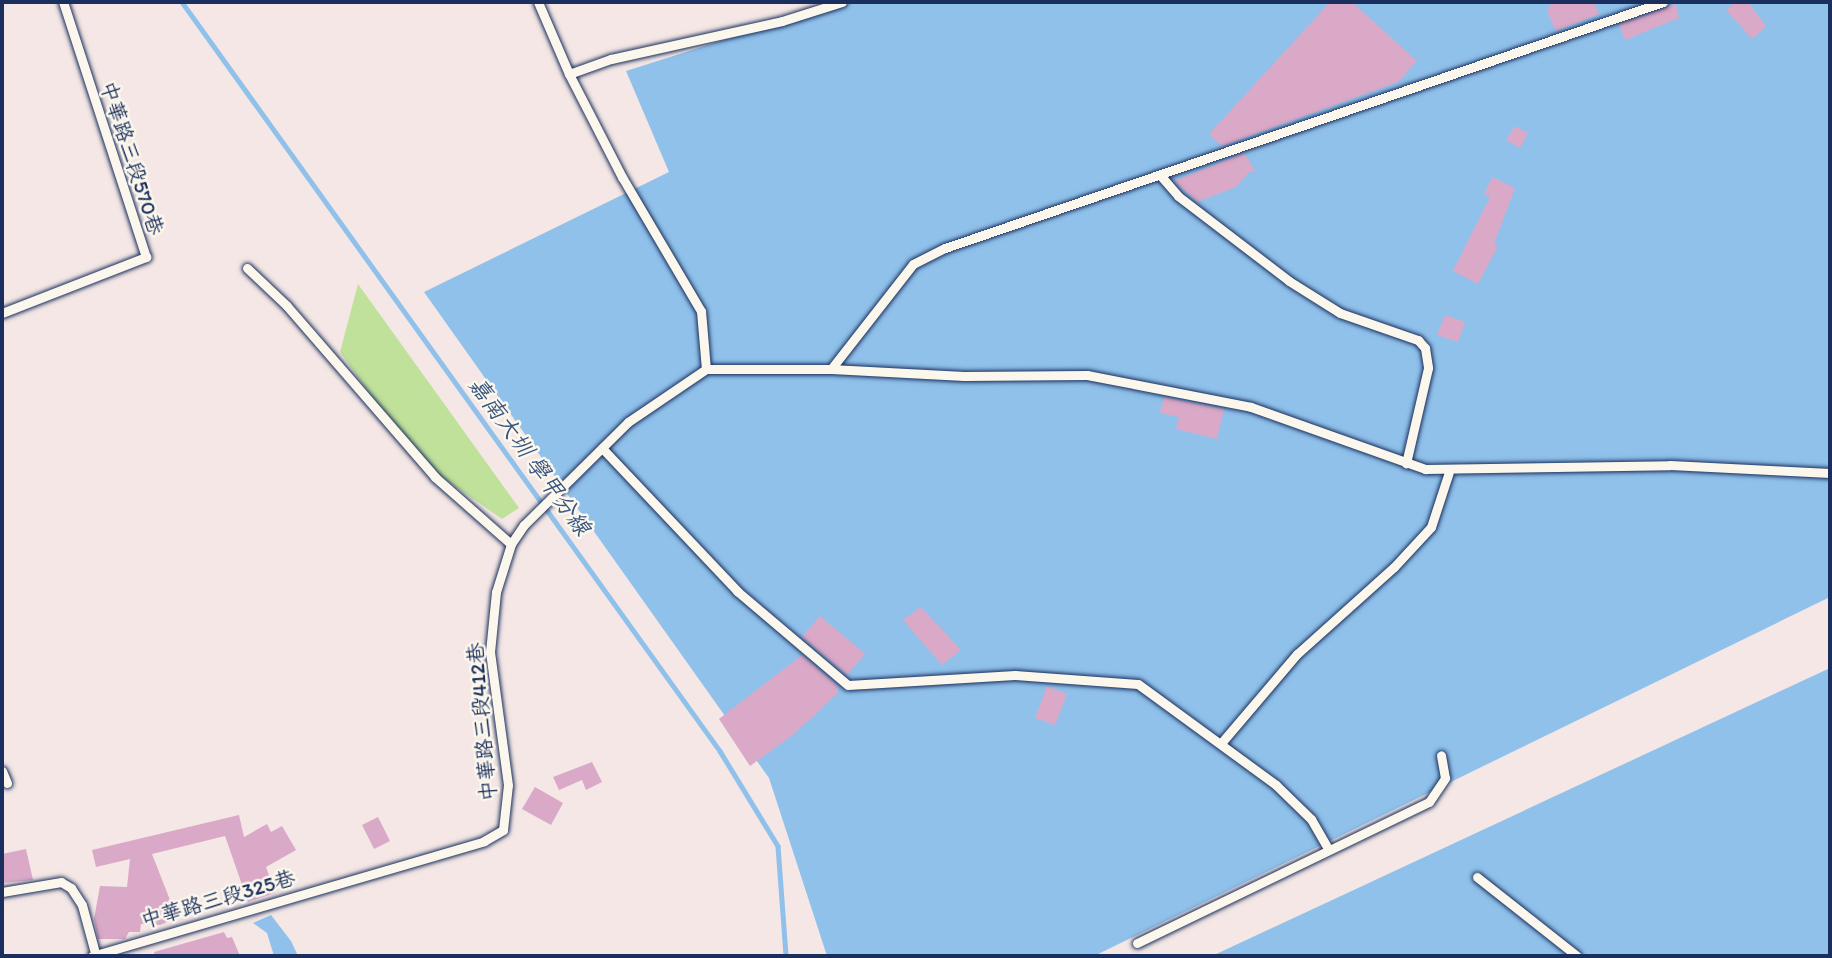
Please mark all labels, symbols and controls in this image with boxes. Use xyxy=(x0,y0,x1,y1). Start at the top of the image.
street label: 中華路三段570巷 xyxy=(95,78,169,238)
water label: 嘉南大圳 學甲分線 xyxy=(463,371,597,541)
street label: 中華路三段412巷 xyxy=(463,641,501,803)
street label: 中華路三段325巷 xyxy=(138,865,298,933)

